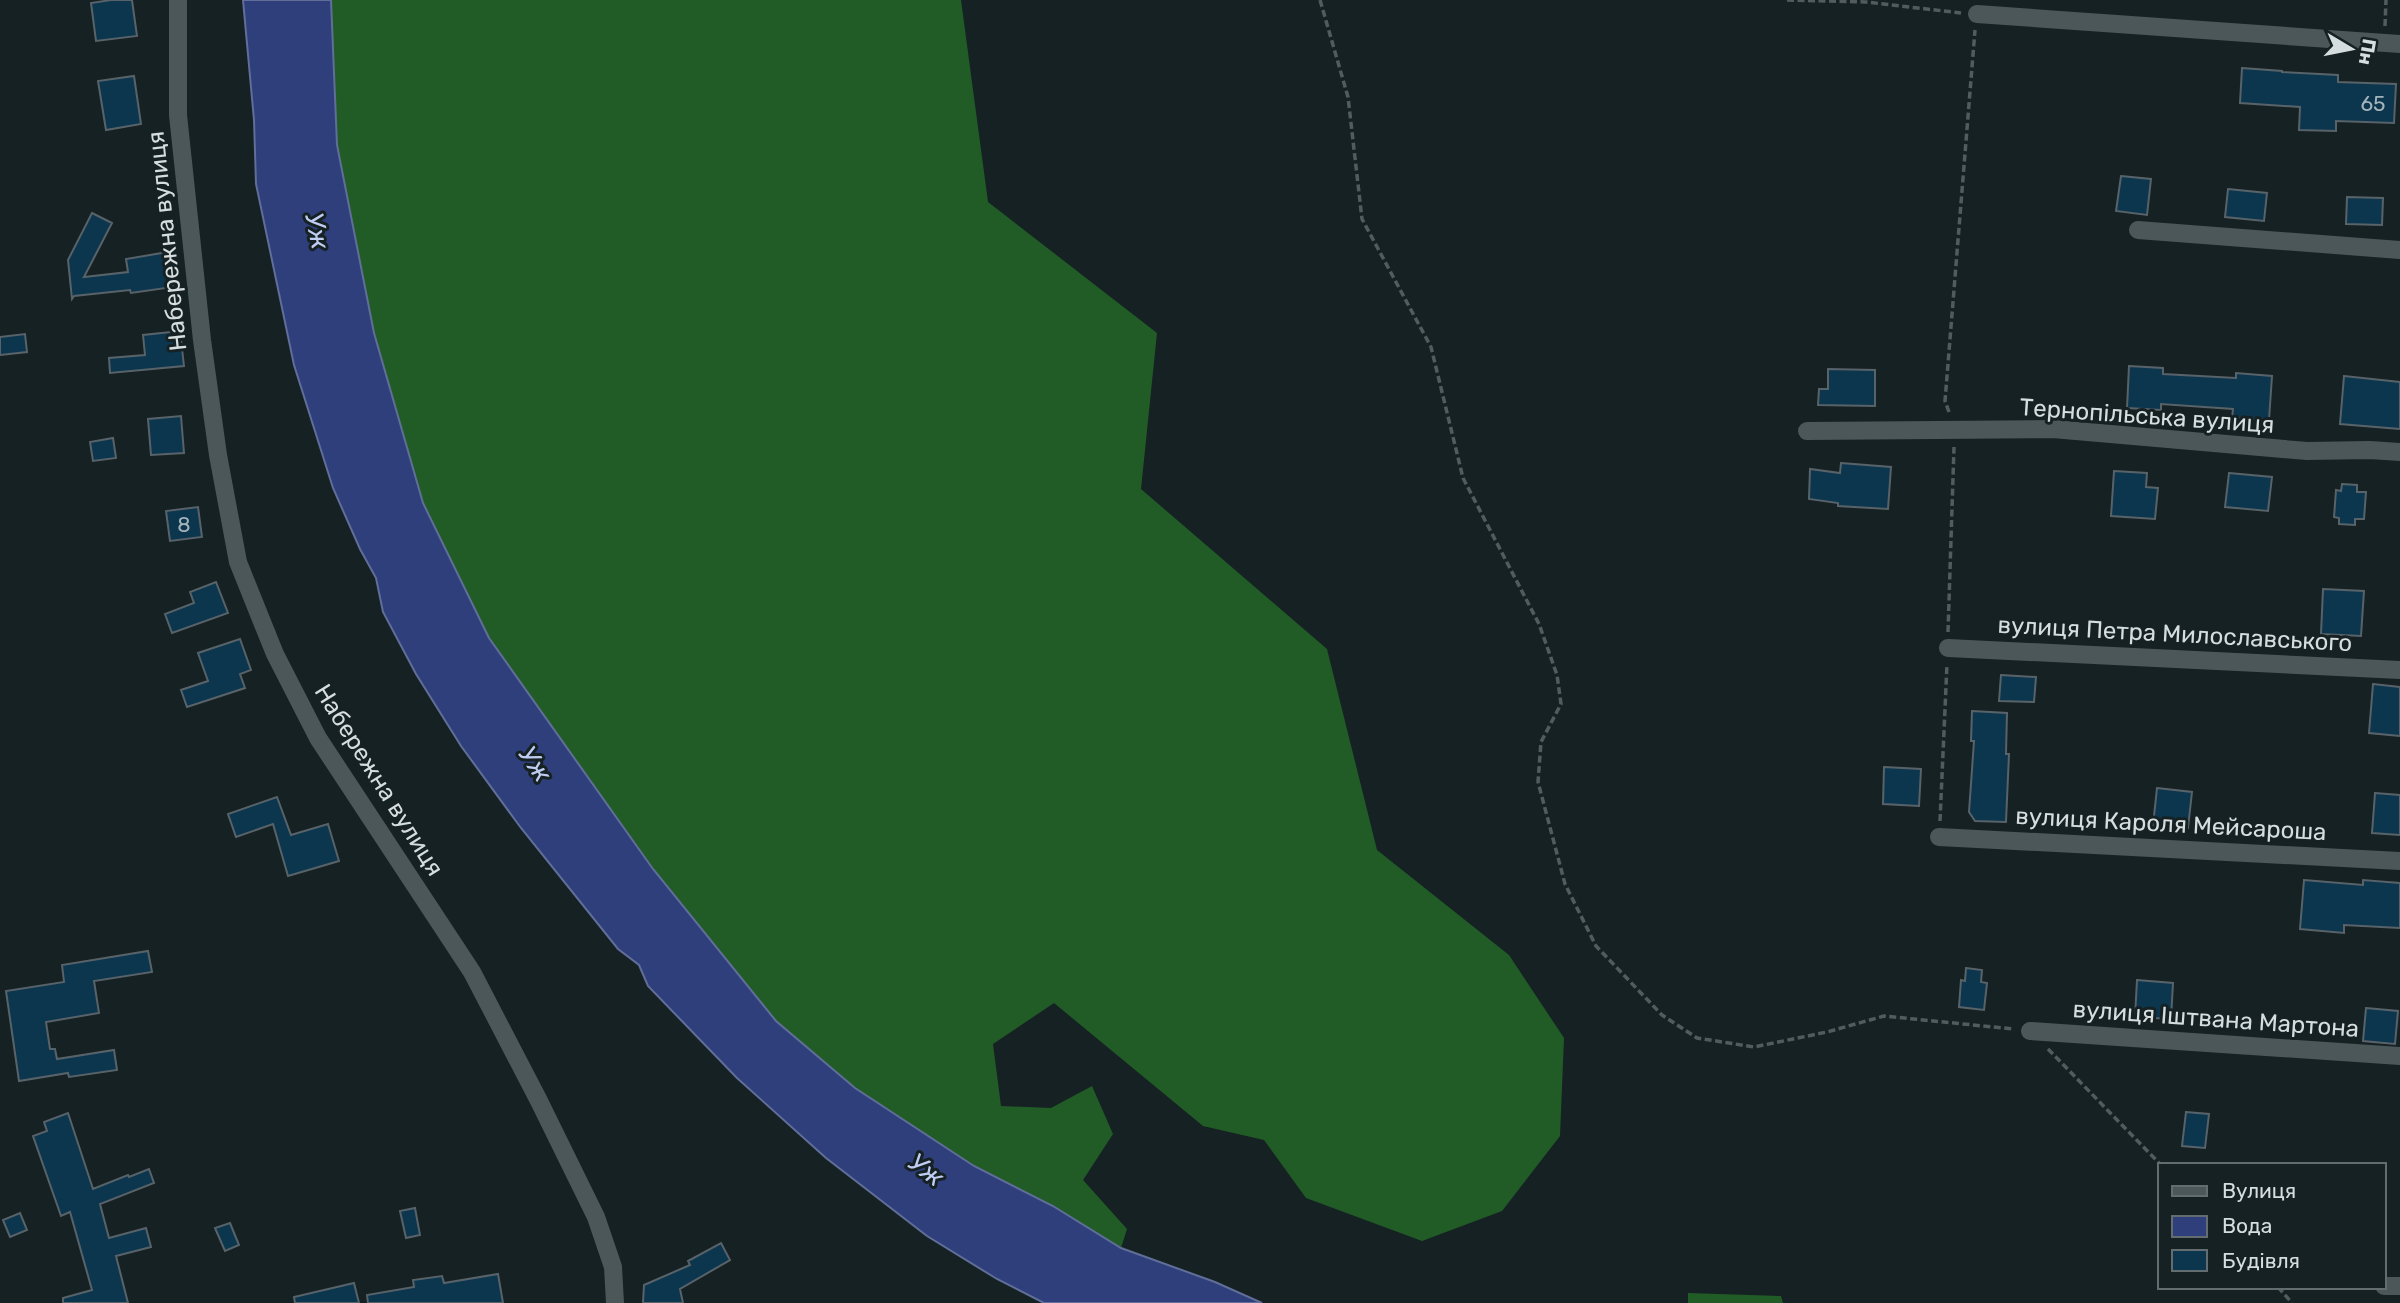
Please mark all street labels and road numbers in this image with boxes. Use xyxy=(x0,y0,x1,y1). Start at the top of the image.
street label: Набережна вулиця xyxy=(142,130,192,352)
street label: Тернопільська вулиця xyxy=(2019,393,2275,439)
street label: вулиця Петра Милославського xyxy=(1997,611,2353,657)
street label: Набережна вулиця xyxy=(309,679,449,881)
street label: вулиця Кароля Мейсароша xyxy=(2015,802,2327,846)
street label: вулиця Іштвана Мартона xyxy=(2072,995,2360,1043)

